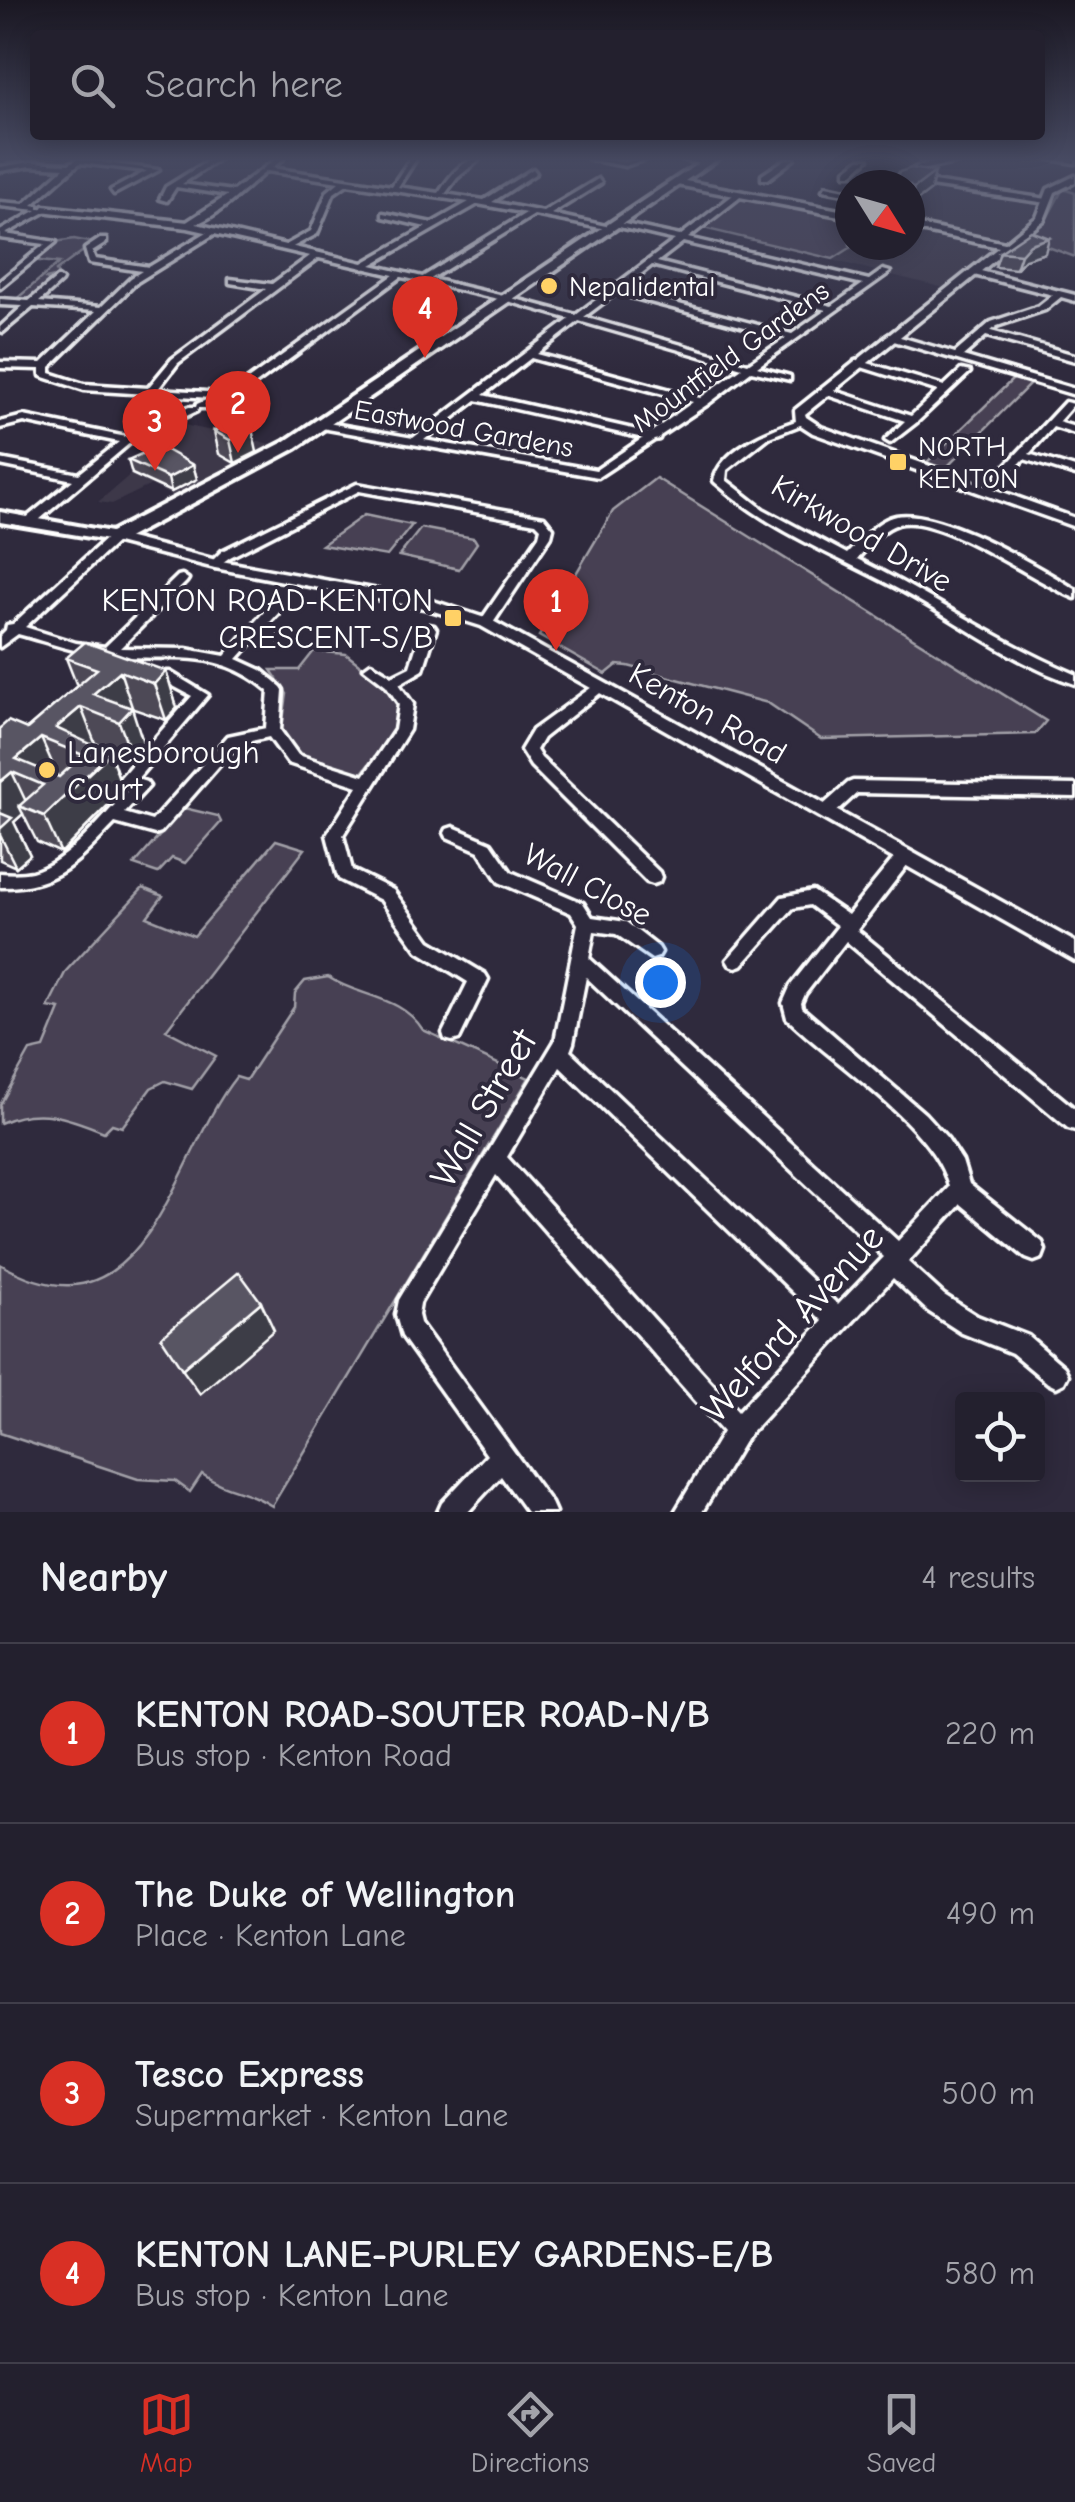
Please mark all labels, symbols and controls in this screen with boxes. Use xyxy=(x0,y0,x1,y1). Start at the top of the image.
search box xyxy=(30,30,1045,140)
icon: search xyxy=(65,58,120,113)
text: Search here xyxy=(145,63,343,107)
north arrow xyxy=(835,170,925,260)
place label: Nepalidental xyxy=(569,271,715,303)
marker: Nepalidental xyxy=(538,275,560,297)
street label: Mountfield Gardens xyxy=(626,275,835,439)
pin: 4 xyxy=(392,276,458,358)
pin: 2 xyxy=(206,370,270,453)
pin: 3 xyxy=(122,388,188,471)
street label: Eastwood Gardens xyxy=(352,394,576,464)
place label: NORTH KENTON xyxy=(918,431,1018,495)
marker: NORTH KENTON xyxy=(887,451,909,473)
street label: Kirkwood Drive xyxy=(765,467,959,600)
pin: 1 xyxy=(524,568,588,651)
place label: KENTON ROAD-KENTON CRESCENT-S/B xyxy=(101,582,433,656)
marker: KENTON ROAD-KENTON CRESCENT-S/B xyxy=(442,607,464,629)
street label: Kenton Road xyxy=(623,655,793,772)
place label: Lanesborough Court xyxy=(67,734,260,808)
marker: Lanesborough Court xyxy=(36,759,58,781)
street label: Wall Close xyxy=(518,835,658,933)
your location xyxy=(635,957,686,1008)
street label: Wall Street xyxy=(421,1021,547,1195)
street label: Welford Avenue xyxy=(693,1216,893,1431)
map controls xyxy=(955,1392,1045,1482)
button: locate xyxy=(955,1392,1045,1482)
text: Nearby xyxy=(40,1553,167,1602)
text: 4 results xyxy=(922,1559,1035,1596)
text: KENTON ROAD-SOUTER ROAD-N/B xyxy=(135,1693,710,1737)
text: 1 xyxy=(66,1715,79,1752)
text: 220 m xyxy=(945,1715,1035,1752)
text: Bus stop · Kenton Road xyxy=(135,1737,452,1774)
text: The Duke of Wellington xyxy=(135,1873,515,1917)
text: 2 xyxy=(65,1895,80,1932)
text: 490 m xyxy=(946,1895,1035,1932)
text: Place · Kenton Lane xyxy=(135,1917,406,1954)
text: Tesco Express xyxy=(135,2053,364,2097)
text: 3 xyxy=(65,2075,80,2112)
text: 500 m xyxy=(942,2075,1035,2112)
text: Supermarket · Kenton Lane xyxy=(135,2097,508,2134)
text: KENTON LANE-PURLEY GARDENS-E/B xyxy=(135,2233,773,2277)
text: 4 xyxy=(65,2255,80,2292)
text: 580 m xyxy=(945,2255,1035,2292)
text: Bus stop · Kenton Lane xyxy=(135,2277,449,2314)
tab: Map xyxy=(139,2387,194,2479)
tab: Directions xyxy=(471,2387,589,2479)
tab: Saved xyxy=(866,2387,936,2479)

